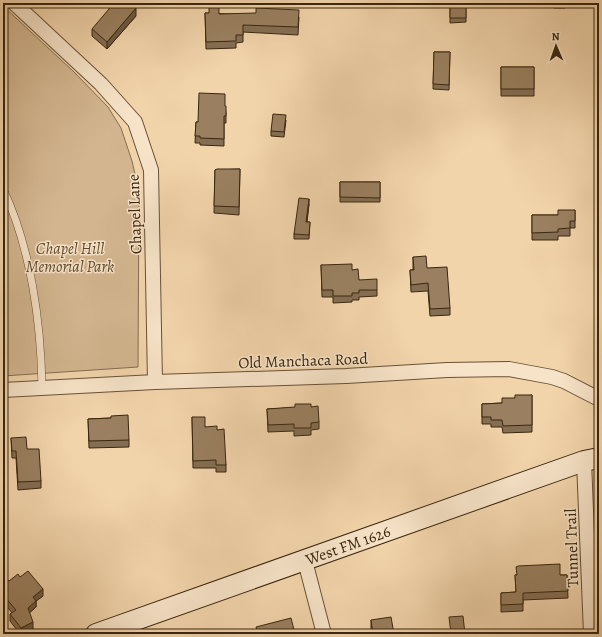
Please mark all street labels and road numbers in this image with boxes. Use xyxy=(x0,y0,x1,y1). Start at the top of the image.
street label: Chapel Lane xyxy=(123,173,147,254)
street label: Old Manchaca Road xyxy=(238,348,369,374)
street label: Tunnel Trail xyxy=(560,508,584,588)
street label: West FM 1626 xyxy=(302,521,393,571)

